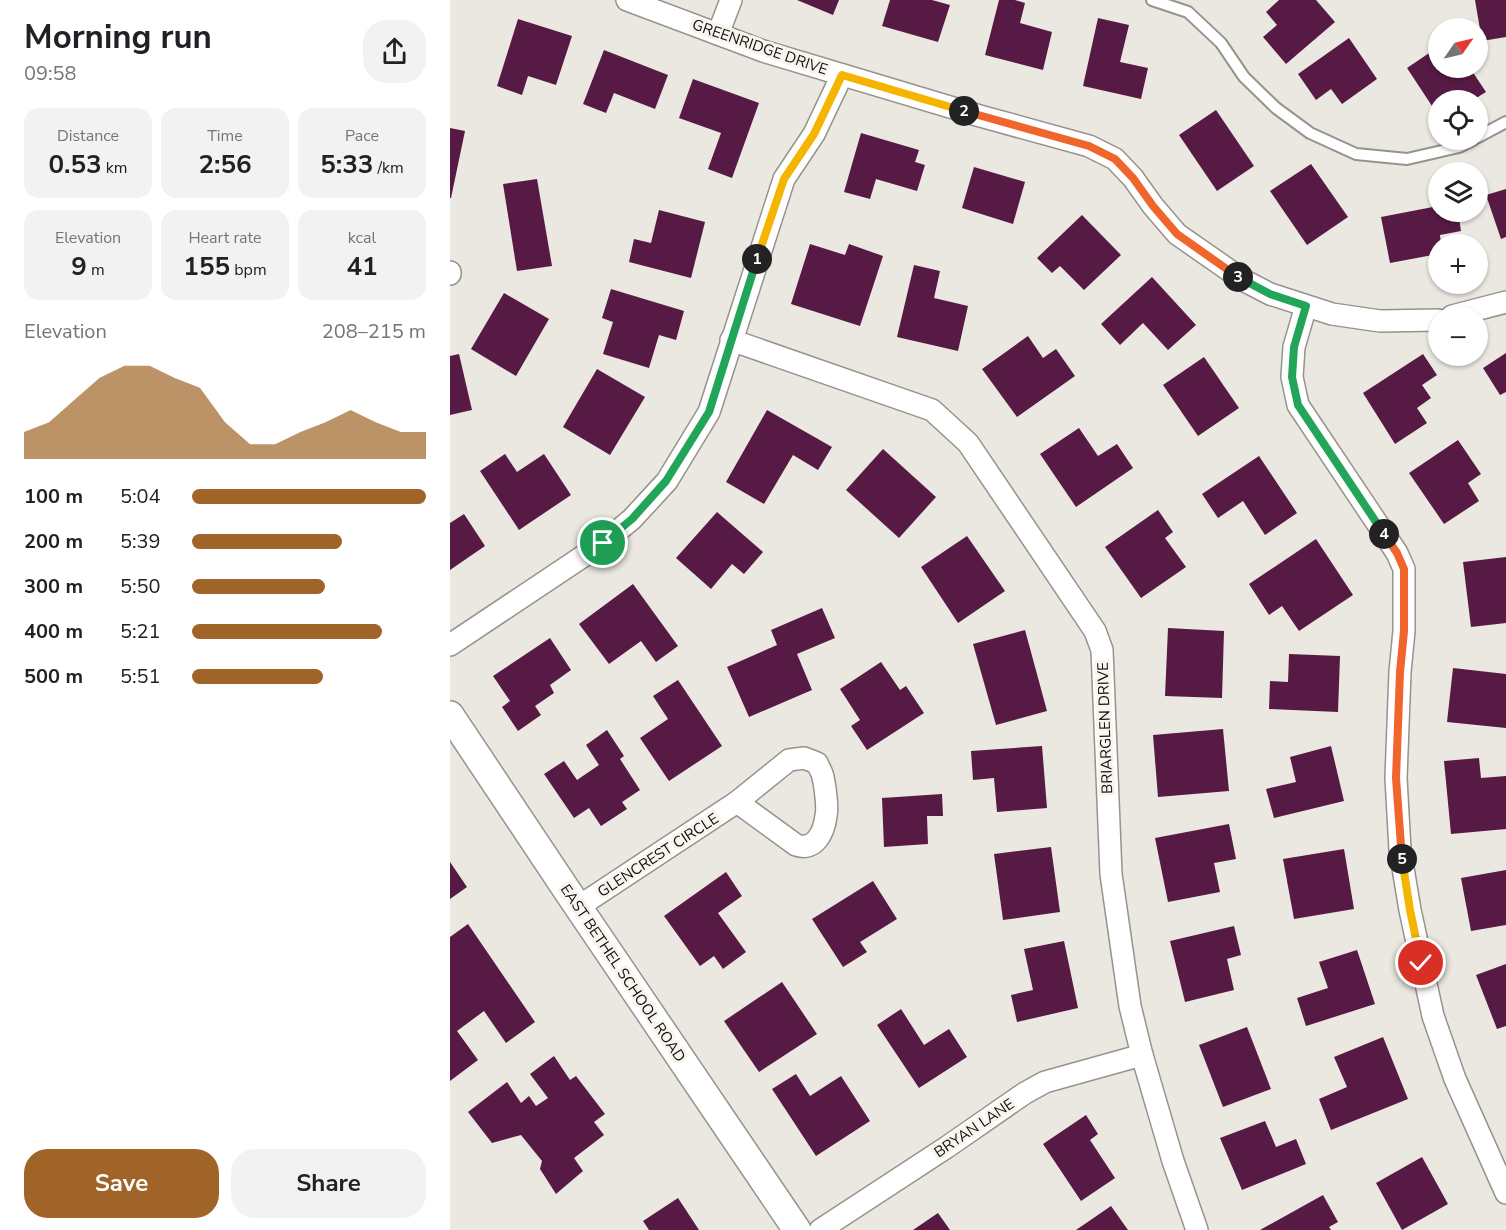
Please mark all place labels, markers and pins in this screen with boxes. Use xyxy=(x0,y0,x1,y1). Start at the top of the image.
pin: 2 xyxy=(949,96,979,126)
pin: 1 xyxy=(742,244,772,274)
pin: 3 xyxy=(1223,262,1253,292)
pin xyxy=(577,517,628,568)
pin: 4 xyxy=(1369,519,1399,549)
pin: 5 xyxy=(1387,844,1417,874)
pin xyxy=(1395,937,1446,988)

